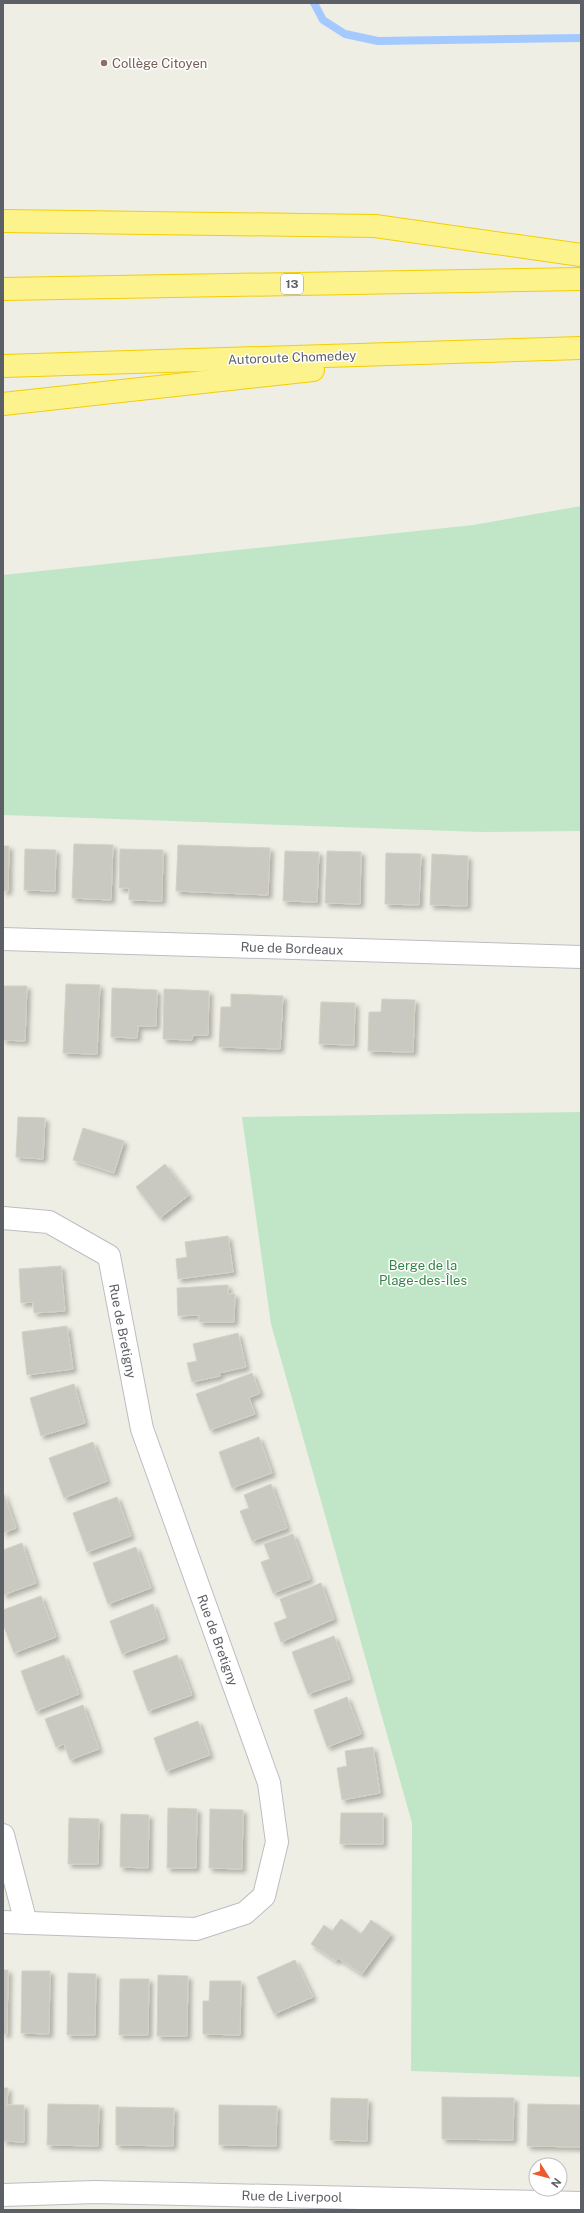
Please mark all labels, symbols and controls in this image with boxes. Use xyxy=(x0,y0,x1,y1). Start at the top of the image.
place label: Collège Citoyen xyxy=(112,56,207,71)
marker: Collège Citoyen xyxy=(99,58,109,68)
road number: 13 xyxy=(281,274,303,294)
street label: Autoroute Chomedey xyxy=(228,348,357,367)
street label: Rue de Bordeaux xyxy=(240,939,344,958)
park label: Berge de la Plage-des-Îles xyxy=(379,1258,467,1288)
street label: Rue de Bretigny xyxy=(106,1283,139,1380)
street label: Rue de Bretigny xyxy=(194,1592,241,1688)
north arrow xyxy=(528,2157,568,2197)
text: N xyxy=(549,2176,563,2190)
street label: Rue de Liverpool xyxy=(242,2188,343,2205)

